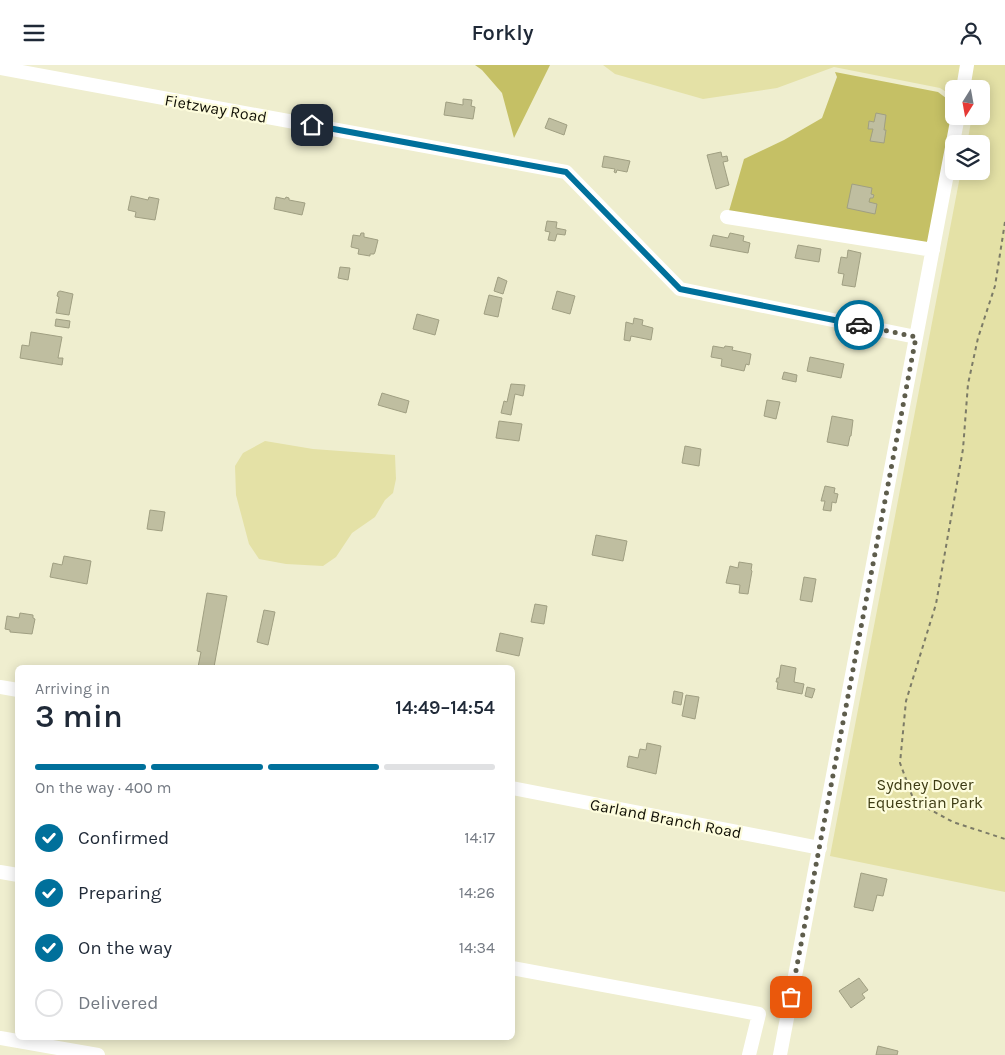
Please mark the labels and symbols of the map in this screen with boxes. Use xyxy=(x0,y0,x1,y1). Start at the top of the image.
north arrow xyxy=(945,80,990,125)
street label: Fietzway Road xyxy=(163,90,269,127)
pin xyxy=(291,104,333,146)
courier xyxy=(834,300,884,350)
park label: Sydney Dover Equestrian Park xyxy=(867,775,983,812)
street label: Garland Branch Road xyxy=(589,794,743,842)
pin xyxy=(770,976,812,1018)

